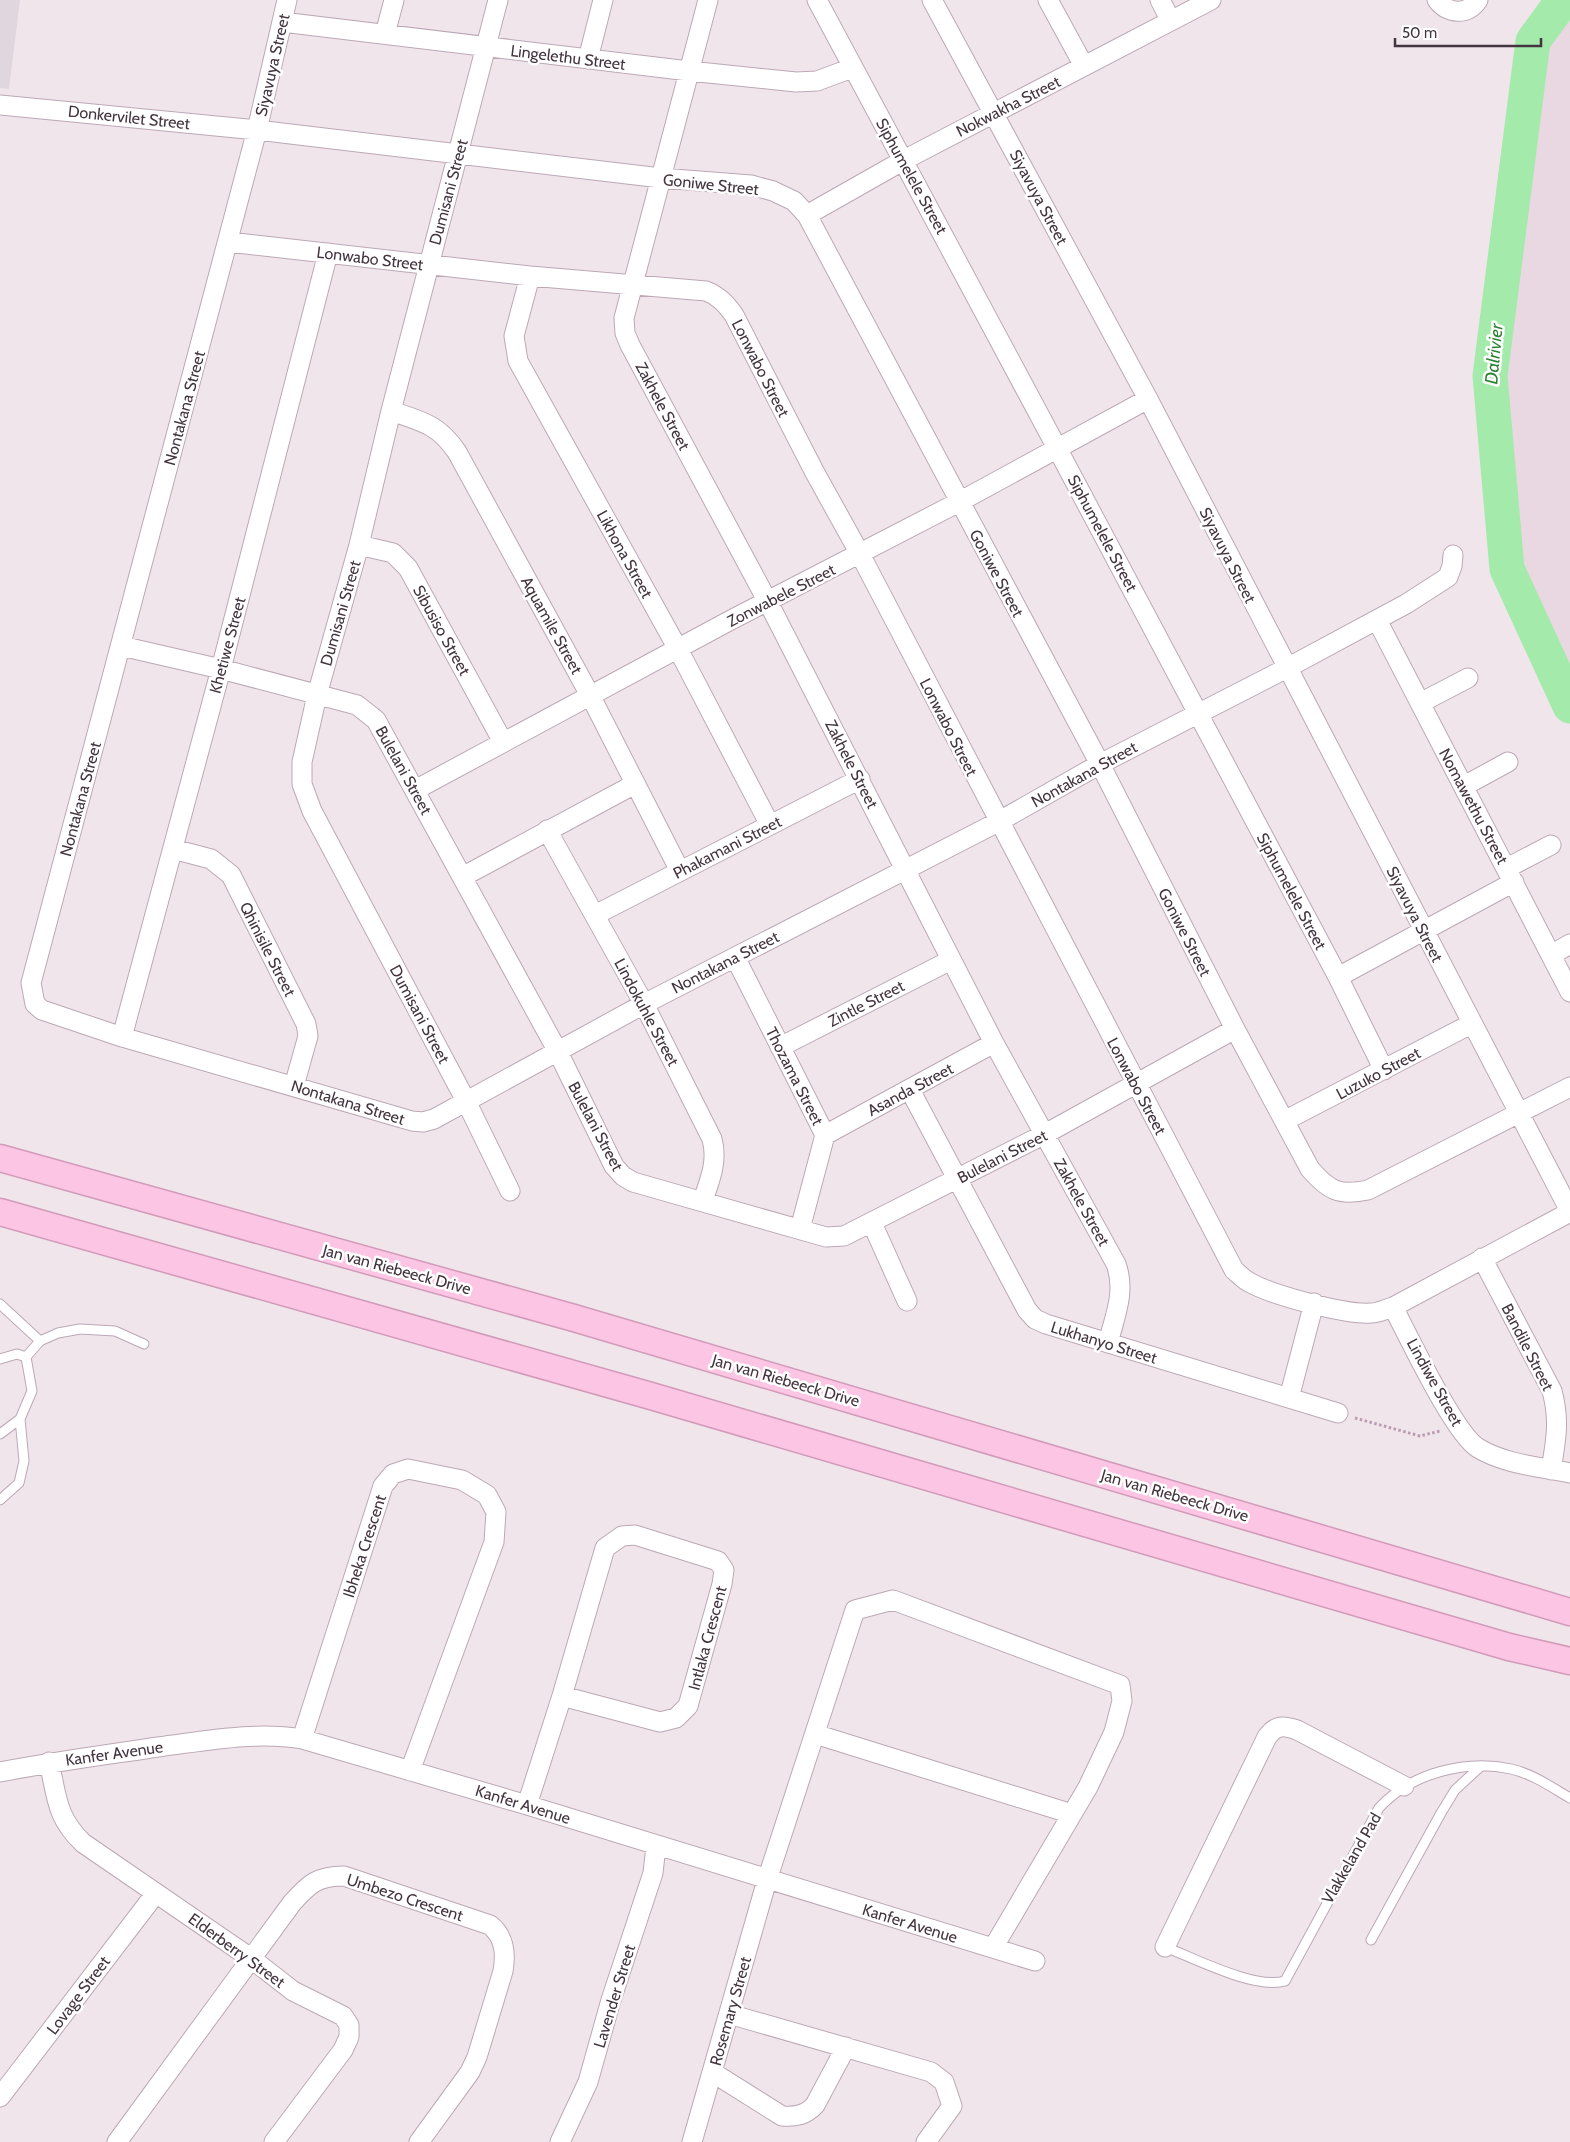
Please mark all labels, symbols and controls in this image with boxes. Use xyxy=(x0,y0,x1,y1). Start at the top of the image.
street label: Siyavuya Street xyxy=(251,11,294,118)
scale bar xyxy=(1395,15,1541,47)
text: 50 m xyxy=(1402,24,1437,42)
street label: Lingelethu Street xyxy=(509,41,627,74)
street label: Nokwakha Street xyxy=(953,72,1064,141)
street label: Donkervilet Street xyxy=(67,102,192,133)
street label: Siphumelele Street xyxy=(872,115,952,238)
street label: Dumisani Street xyxy=(425,137,472,247)
street label: Siyavuya Street xyxy=(1006,147,1072,248)
street label: Goniwe Street xyxy=(662,170,760,199)
street label: Lonwabo Street xyxy=(316,243,425,275)
street label: Lonwabo Street xyxy=(728,316,794,421)
water label: Dalrivier xyxy=(1480,321,1508,385)
street label: Nontakana Street xyxy=(160,348,209,468)
street label: Zakhele Street xyxy=(631,359,694,454)
street label: Siphumelele Street xyxy=(1064,472,1142,595)
street label: Siyavuya Street xyxy=(1195,504,1260,607)
street label: Likhona Street xyxy=(593,507,657,602)
street label: Goniwe Street xyxy=(966,526,1028,621)
street label: Dumisani Street xyxy=(316,558,365,668)
street label: Zonwabele Street xyxy=(724,560,839,631)
street label: Aquamile Street xyxy=(517,573,587,678)
street label: Sibusiso Street xyxy=(409,582,474,679)
street label: Khetiwe Street xyxy=(205,594,250,695)
street label: Lonwabo Street xyxy=(916,675,982,780)
street label: Zakhele Street xyxy=(821,717,882,812)
street label: Bulelani Street xyxy=(371,723,436,818)
street label: Nontakana Street xyxy=(1028,737,1141,811)
street label: Nontakana Street xyxy=(56,739,105,859)
street label: Nomawethu Street xyxy=(1435,745,1512,868)
street label: Phakamani Street xyxy=(670,812,785,883)
street label: Siphumelele Street xyxy=(1253,830,1331,953)
street label: Siyavuya Street xyxy=(1382,863,1447,966)
street label: Goniwe Street xyxy=(1154,885,1215,980)
street label: Qhinisile Street xyxy=(236,899,300,1000)
street label: Nontakana Street xyxy=(668,927,783,998)
street label: Lindokuhle Street xyxy=(610,955,683,1070)
street label: Dumisani Street xyxy=(386,962,454,1067)
street label: Zintle Street xyxy=(825,976,908,1031)
street label: Thozama Street xyxy=(762,1024,828,1129)
street label: Lonwabo Street xyxy=(1103,1034,1170,1139)
street label: Luzuko Street xyxy=(1333,1043,1424,1104)
street label: Asanda Street xyxy=(864,1059,957,1120)
street label: Nontakana Street xyxy=(289,1076,408,1129)
street label: Bulelani Street xyxy=(564,1078,627,1175)
street label: Bulelani Street xyxy=(954,1125,1051,1187)
street label: Zakhele Street xyxy=(1050,1155,1114,1250)
street label: Jan van Riebeeck Drive xyxy=(320,1240,473,1298)
street label: Bandile Street xyxy=(1498,1301,1558,1394)
street label: Lukhanyo Street xyxy=(1048,1317,1160,1368)
street label: Lindiwe Street xyxy=(1403,1335,1467,1430)
street label: Jan van Riebeeck Drive xyxy=(709,1350,862,1411)
street label: Jan van Riebeeck Drive xyxy=(1098,1465,1251,1526)
street label: Ibheka Crescent xyxy=(339,1492,390,1600)
street label: Intlaka Crescent xyxy=(684,1583,731,1692)
street label: Kanfer Avenue xyxy=(64,1737,164,1770)
street label: Kanfer Avenue xyxy=(473,1781,573,1828)
street label: Vlakkeland Pad xyxy=(1318,1809,1385,1907)
street label: Umbezo Crescent xyxy=(344,1870,466,1925)
street label: Kanfer Avenue xyxy=(860,1900,960,1947)
street label: Elderberry Street xyxy=(185,1909,289,1992)
street label: Lavender Street xyxy=(590,1942,639,2050)
street label: Lovage Street xyxy=(43,1952,114,2038)
street label: Rosemary Street xyxy=(706,1954,755,2068)

